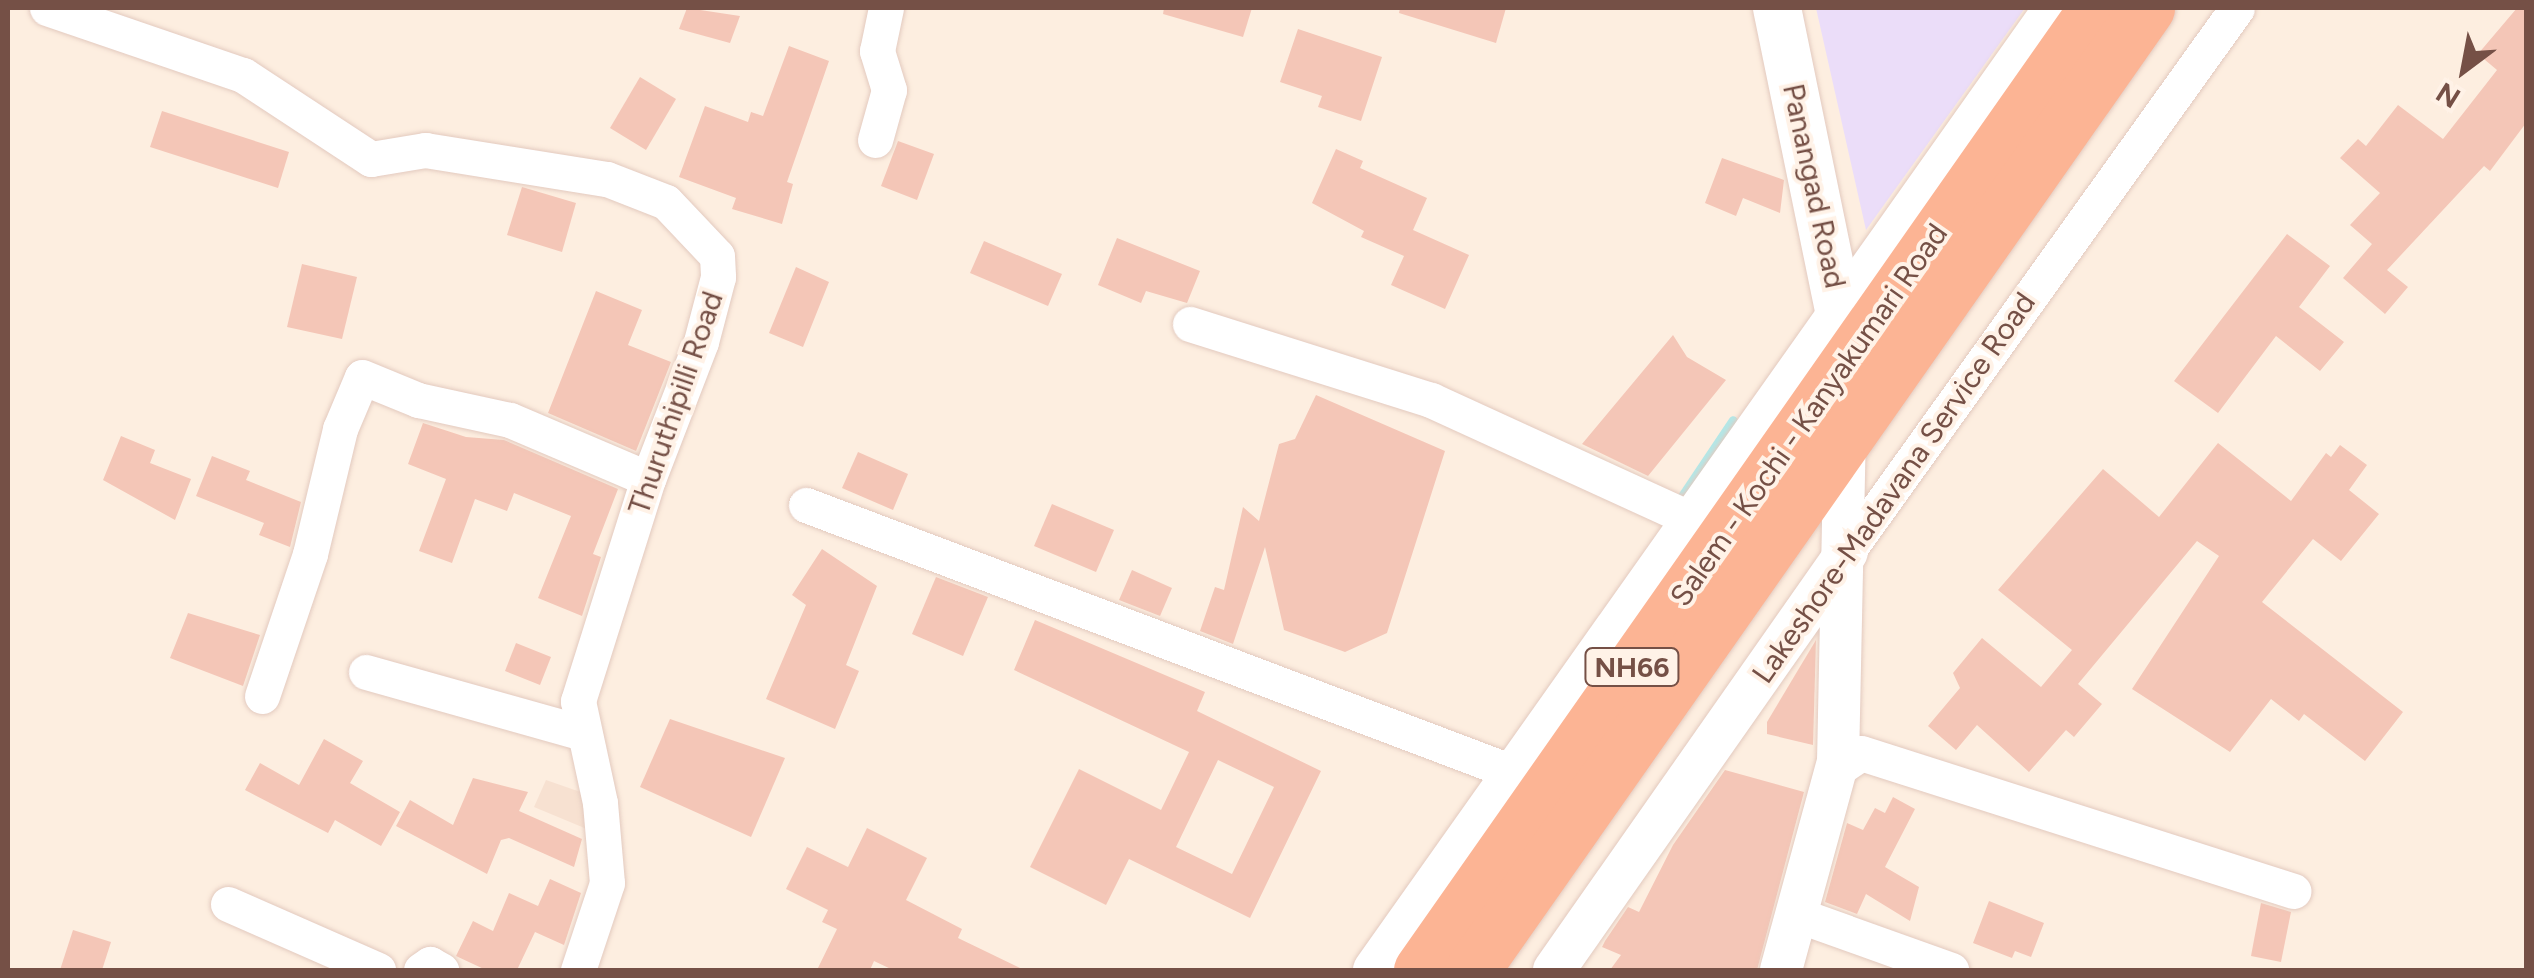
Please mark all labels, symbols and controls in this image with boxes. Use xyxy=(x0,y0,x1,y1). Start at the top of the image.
north arrow xyxy=(2414,20,2514,120)
text: N xyxy=(2430,75,2466,116)
street label: Panangad Road xyxy=(1775,80,1853,292)
street label: Salem - Kochi - Kanyakumari Road xyxy=(1663,217,1955,613)
street label: Lakeshore-Madavana Service Road xyxy=(1745,286,2043,690)
street label: Thuruthipilli Road xyxy=(621,287,731,519)
road number: NH66 xyxy=(1582,644,1682,690)

